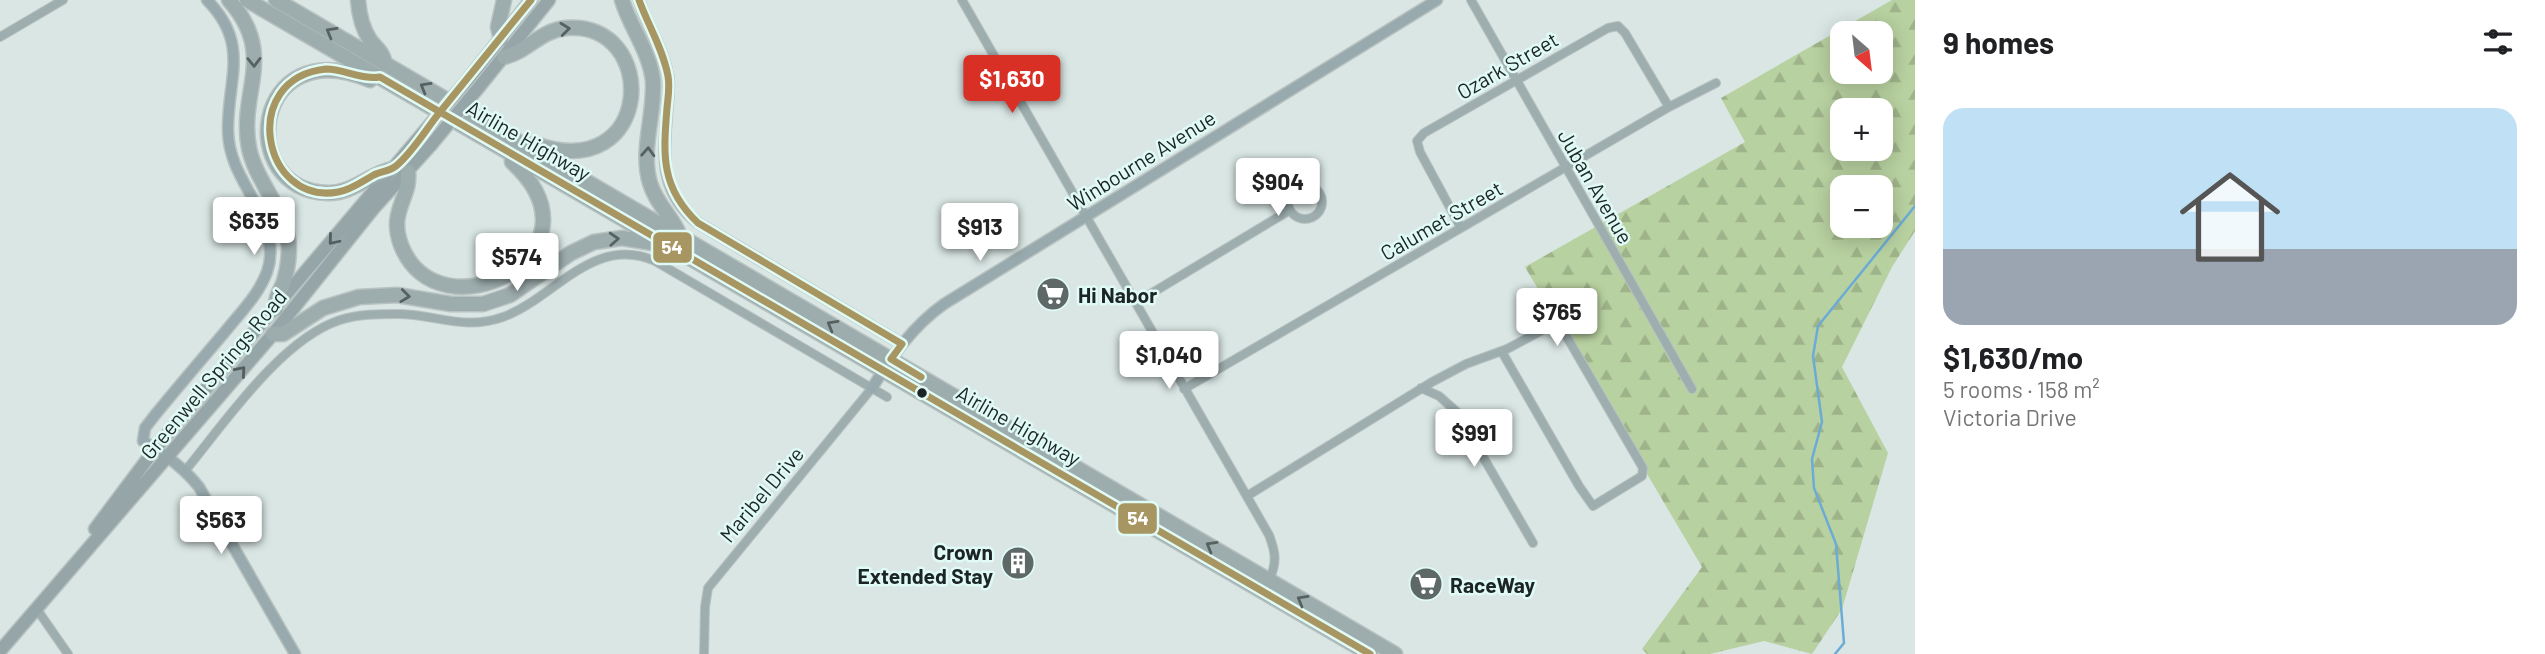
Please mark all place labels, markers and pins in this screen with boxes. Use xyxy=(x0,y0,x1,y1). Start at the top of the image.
pin: $1,630 xyxy=(955,55,1069,115)
pin: $904 xyxy=(1237,158,1319,218)
pin: $635 xyxy=(213,198,295,257)
pin: $913 xyxy=(939,204,1021,263)
pin: $574 xyxy=(476,233,558,293)
supermarket icon: Hi Nabor xyxy=(1034,275,1072,313)
place label: Hi Nabor xyxy=(1078,282,1157,307)
pin: $765 xyxy=(1516,288,1598,348)
pin: $1,040 xyxy=(1112,332,1226,391)
unlabelled marker xyxy=(915,386,929,400)
pin: $991 xyxy=(1433,410,1515,469)
pin: $563 xyxy=(180,496,262,556)
place label: Crown Extended Stay xyxy=(857,539,993,588)
building icon: Crown Extended Stay xyxy=(999,544,1037,582)
supermarket icon: RaceWay xyxy=(1407,565,1445,603)
place label: RaceWay xyxy=(1450,572,1536,597)

